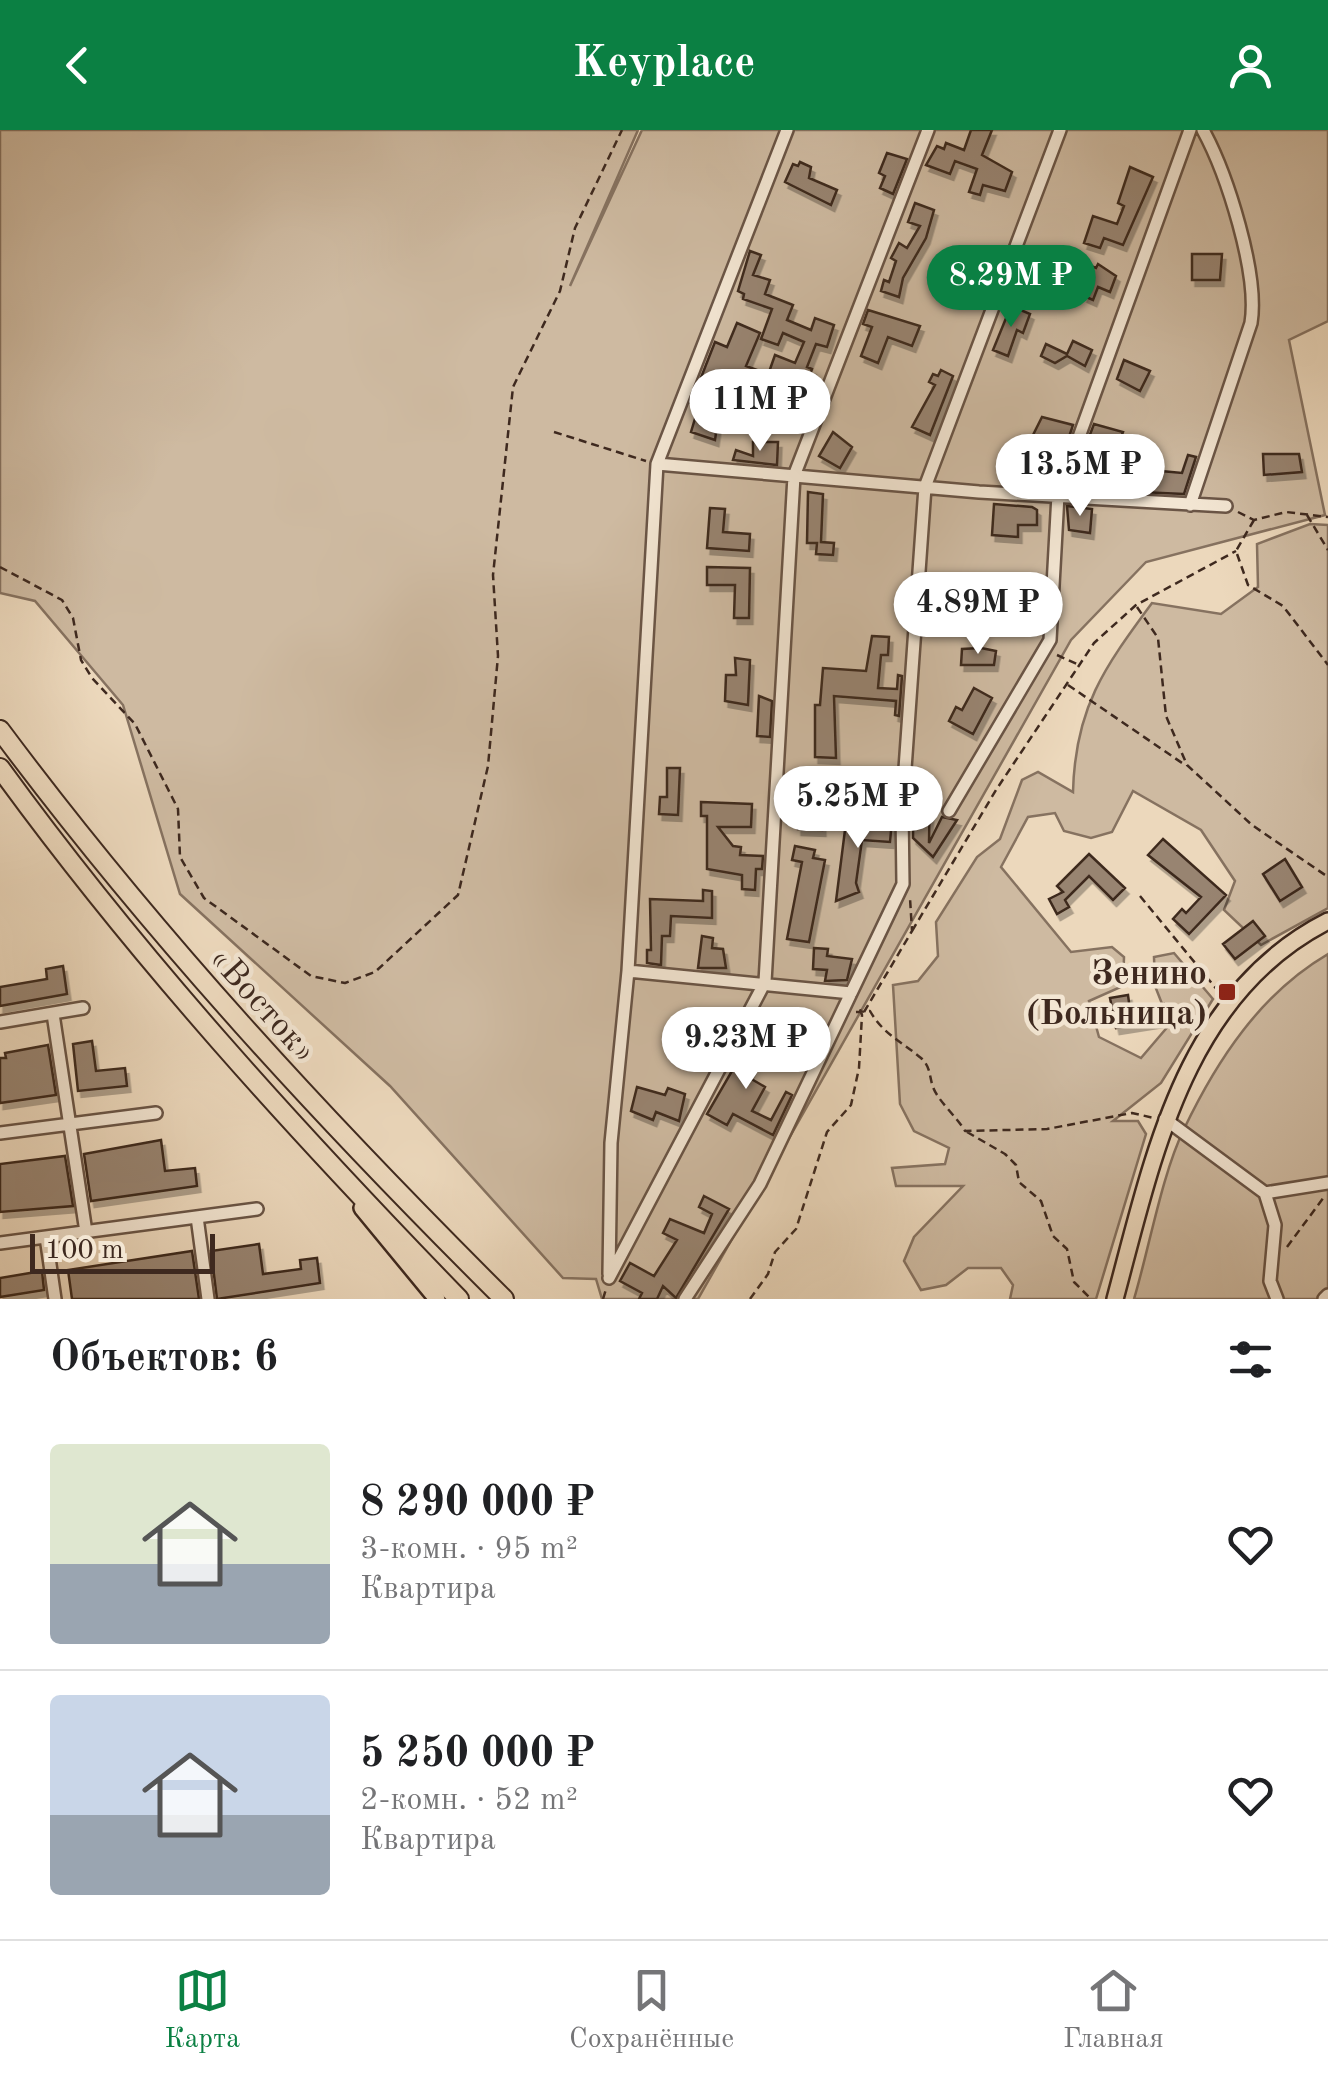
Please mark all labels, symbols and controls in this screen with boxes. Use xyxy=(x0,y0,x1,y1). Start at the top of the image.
icon: back xyxy=(50,38,105,93)
icon: person xyxy=(1223,38,1278,93)
text: Keyplace xyxy=(573,42,755,87)
pin: 8.29M ₽ xyxy=(919,245,1103,330)
text: 8.29M ₽ xyxy=(949,261,1073,293)
pin: 11M ₽ xyxy=(690,369,830,454)
text: 11M ₽ xyxy=(711,385,809,417)
pin: 13.5M ₽ xyxy=(988,434,1172,519)
text: 13.5M ₽ xyxy=(1018,450,1142,482)
pin: 4.89M ₽ xyxy=(886,572,1070,657)
text: 4.89M ₽ xyxy=(916,588,1040,620)
pin: 5.25M ₽ xyxy=(766,766,950,851)
text: 5.25M ₽ xyxy=(796,782,920,814)
street label: «Восток» xyxy=(202,941,323,1070)
place label: Зенино (Больница) xyxy=(1026,957,1207,1032)
marker: Зенино (Больница) xyxy=(1216,981,1238,1003)
pin: 9.23M ₽ xyxy=(654,1007,838,1092)
text: 9.23M ₽ xyxy=(684,1023,808,1055)
scale bar xyxy=(30,1229,215,1274)
text: 100 m xyxy=(45,1237,124,1265)
icon: filters xyxy=(1223,1332,1278,1387)
text: Объектов: 6 xyxy=(50,1338,278,1380)
text: 8 290 000 ₽ xyxy=(360,1483,595,1525)
icon: home xyxy=(130,1484,250,1604)
icon: heart xyxy=(1223,1517,1278,1572)
text: 3-комн. · 95 m² xyxy=(360,1534,578,1566)
text: Квартира xyxy=(360,1574,496,1606)
text: 5 250 000 ₽ xyxy=(360,1734,595,1776)
icon: home xyxy=(130,1735,250,1855)
icon: heart xyxy=(1223,1768,1278,1823)
text: 2-комн. · 52 m² xyxy=(360,1785,578,1817)
text: Квартира xyxy=(360,1825,496,1857)
tab: Карта xyxy=(164,1963,240,2058)
tab: Сохранённые xyxy=(569,1963,734,2058)
tab: Главная xyxy=(1063,1963,1164,2058)

